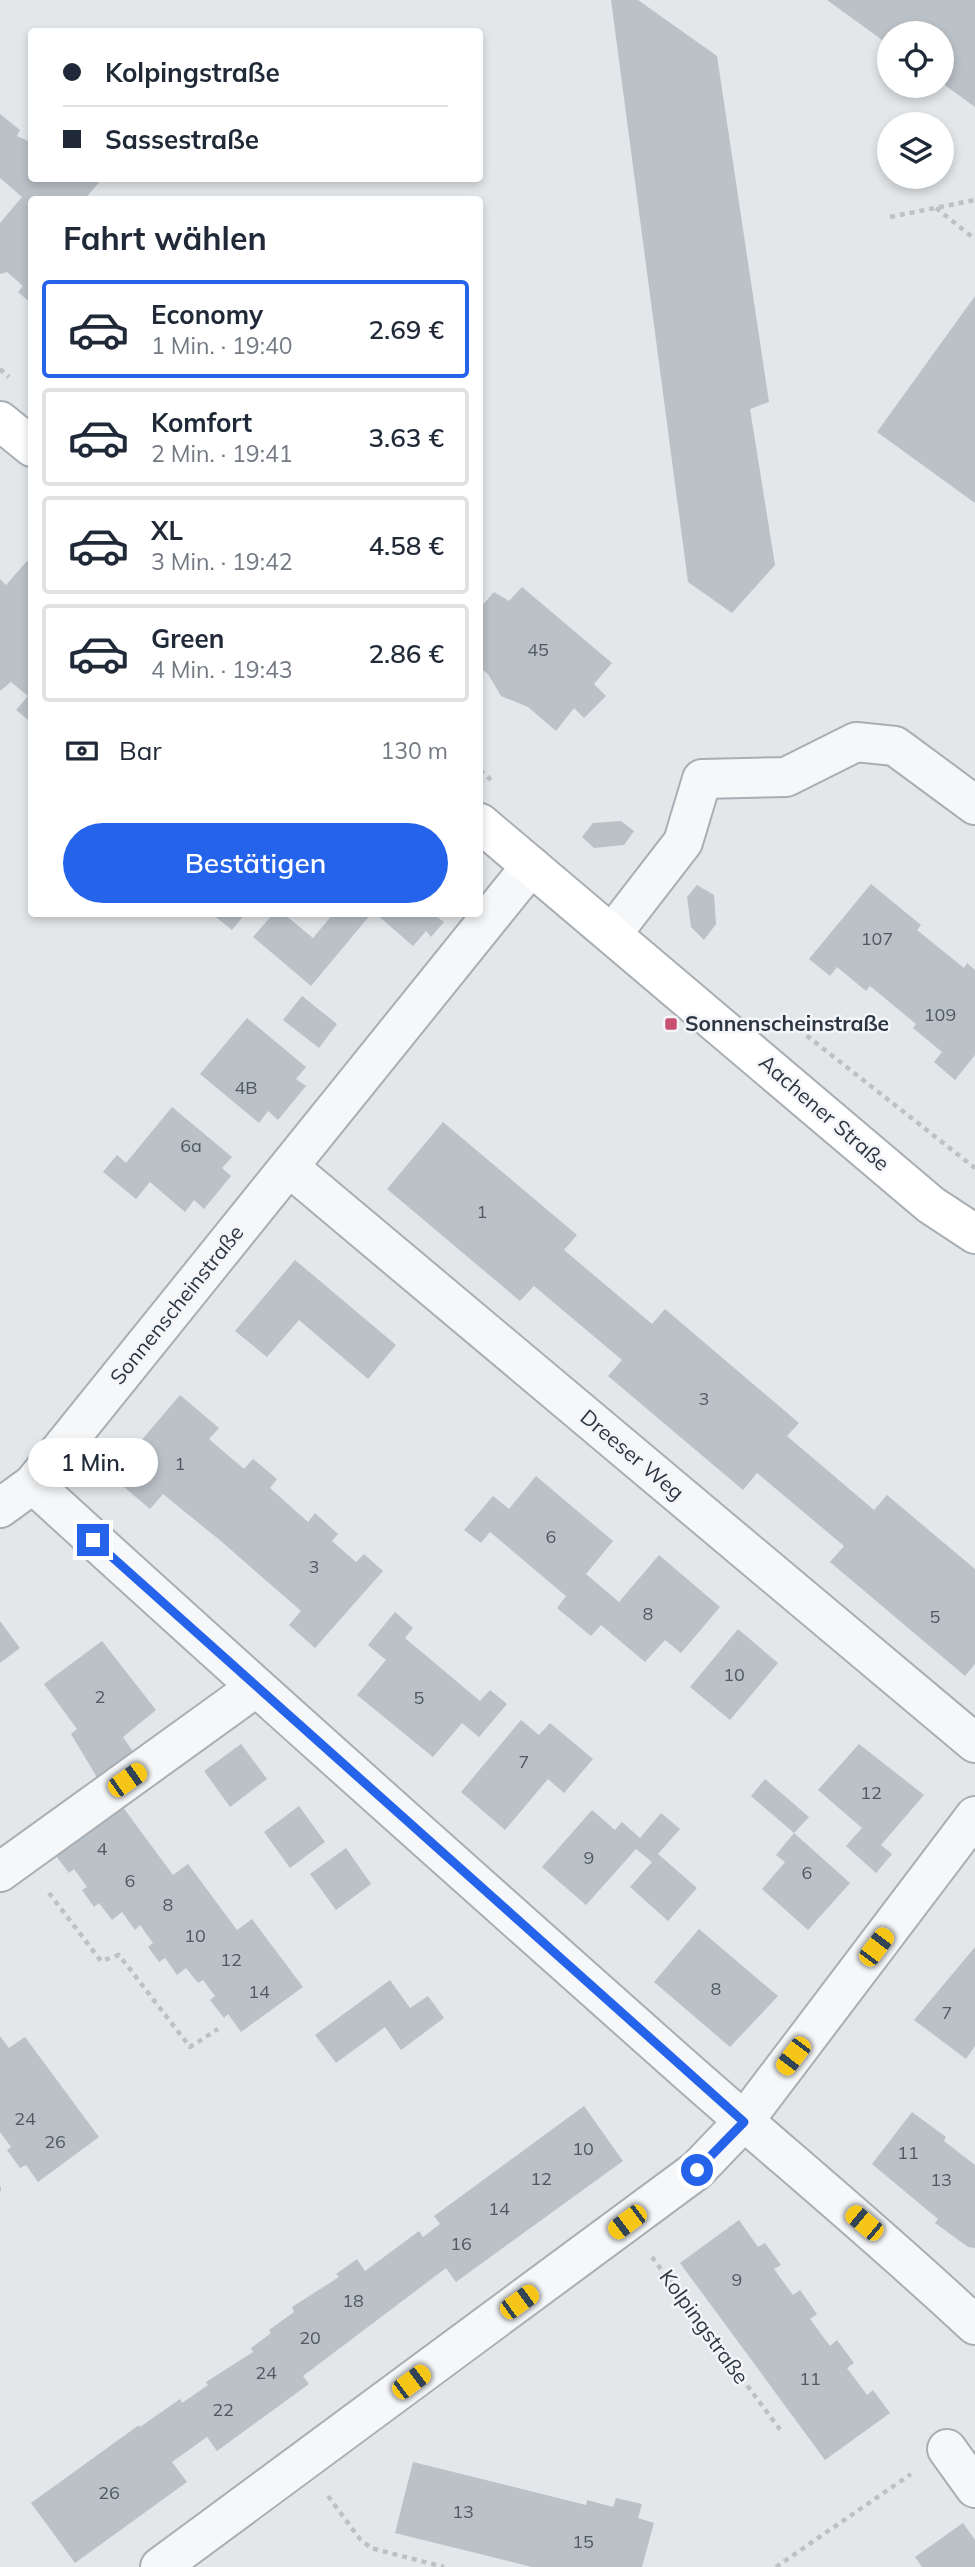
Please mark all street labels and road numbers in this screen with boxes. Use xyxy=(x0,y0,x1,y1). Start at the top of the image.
street label: Aachener Straße xyxy=(754,1049,895,1176)
street label: Sonnenscheinstraße xyxy=(104,1219,249,1389)
street label: Dreeser Weg xyxy=(576,1403,690,1505)
street label: Kolpingstraße xyxy=(655,2264,755,2389)

